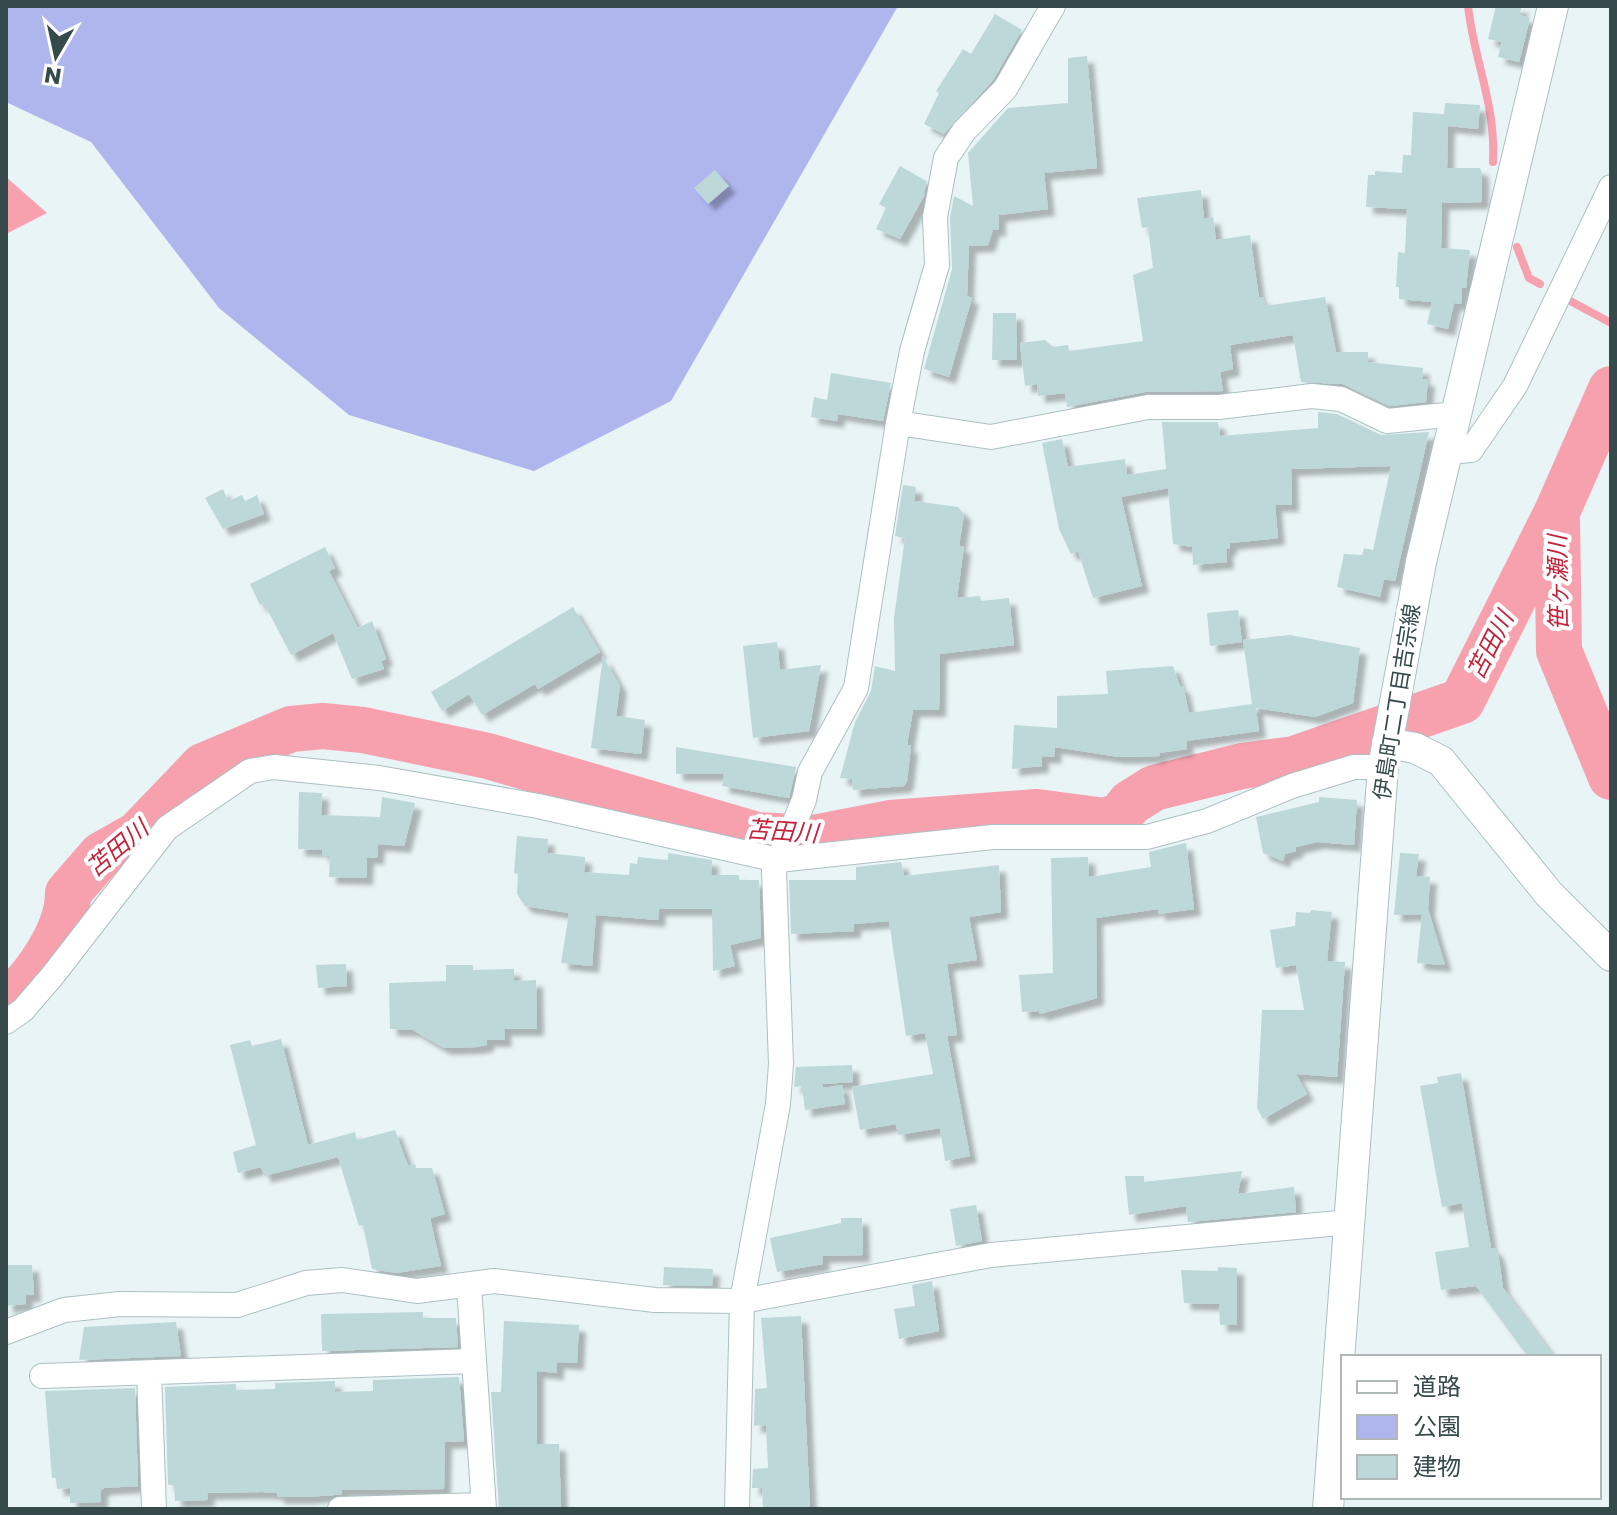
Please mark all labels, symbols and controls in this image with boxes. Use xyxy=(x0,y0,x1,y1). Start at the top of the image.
north arrow xyxy=(16,16,96,96)
text: N xyxy=(42,59,64,92)
water label: 笹ヶ瀬川 xyxy=(1541,532,1575,631)
street label: 伊島町二丁目吉宗線 xyxy=(1366,602,1428,802)
water label: 苫田川 xyxy=(1459,603,1522,685)
water label: 苫田川 xyxy=(79,810,157,884)
water label: 苫田川 xyxy=(745,812,822,850)
legend xyxy=(1341,1355,1601,1499)
text: 道路 xyxy=(1413,1370,1461,1403)
text: 公園 xyxy=(1413,1410,1461,1443)
text: 建物 xyxy=(1413,1450,1461,1483)

